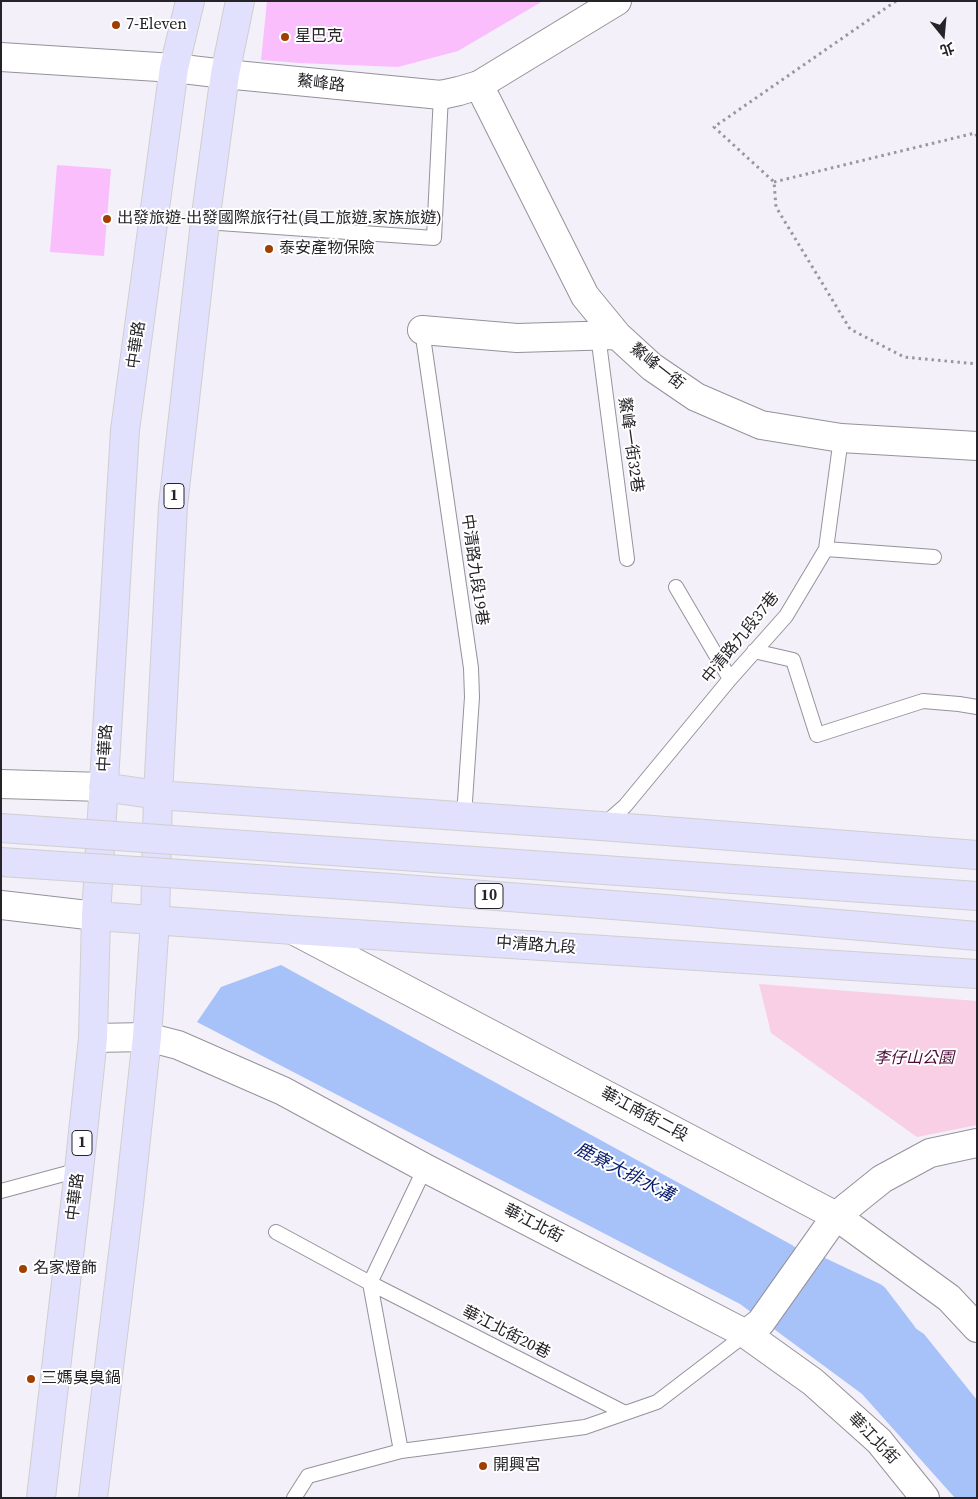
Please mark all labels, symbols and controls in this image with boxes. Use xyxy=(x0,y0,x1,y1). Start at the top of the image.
north arrow xyxy=(918,10,968,60)
place label: 7-Eleven xyxy=(126,15,187,35)
marker: 7-Eleven xyxy=(110,19,122,31)
place label: 星巴克 xyxy=(295,27,343,47)
marker: 星巴克 xyxy=(279,31,291,43)
text: 北 xyxy=(938,38,957,61)
street label: 鰲峰路 xyxy=(296,72,346,96)
place label: 出發旅遊-出發國際旅行社(員工旅遊.家族旅遊) xyxy=(117,209,442,229)
marker: 出發旅遊-出發國際旅行社(員工旅遊.家族旅遊) xyxy=(101,213,113,225)
place label: 泰安產物保險 xyxy=(279,239,375,259)
marker: 泰安產物保險 xyxy=(263,243,275,255)
street label: 中華路 xyxy=(124,320,150,370)
street label: 鰲峰一街 xyxy=(626,340,688,394)
street label: 鰲峰一街32巷 xyxy=(614,396,646,494)
road number: 1 xyxy=(164,484,184,508)
street label: 中清路九段19巷 xyxy=(457,513,491,627)
street label: 中清路九段37巷 xyxy=(698,588,784,688)
street label: 中華路 xyxy=(95,724,117,772)
road number: 10 xyxy=(475,884,503,908)
street label: 中清路九段 xyxy=(495,934,577,958)
park label: 李仔山公園 xyxy=(874,1049,954,1069)
street label: 華江南街二段 xyxy=(597,1084,691,1146)
road number: 1 xyxy=(72,1130,92,1156)
water label: 鹿寮大排水溝 xyxy=(571,1139,677,1207)
street label: 中華路 xyxy=(64,1172,88,1222)
street label: 華江北街 xyxy=(500,1201,566,1247)
place label: 名家燈飾 xyxy=(33,1259,97,1279)
marker: 名家燈飾 xyxy=(17,1263,29,1275)
street label: 華江北街20巷 xyxy=(459,1303,553,1363)
place label: 三媽臭臭鍋 xyxy=(41,1369,121,1389)
marker: 三媽臭臭鍋 xyxy=(25,1373,37,1385)
street label: 華江北街 xyxy=(844,1409,902,1469)
place label: 開興宮 xyxy=(493,1456,541,1476)
marker: 開興宮 xyxy=(477,1460,489,1472)

